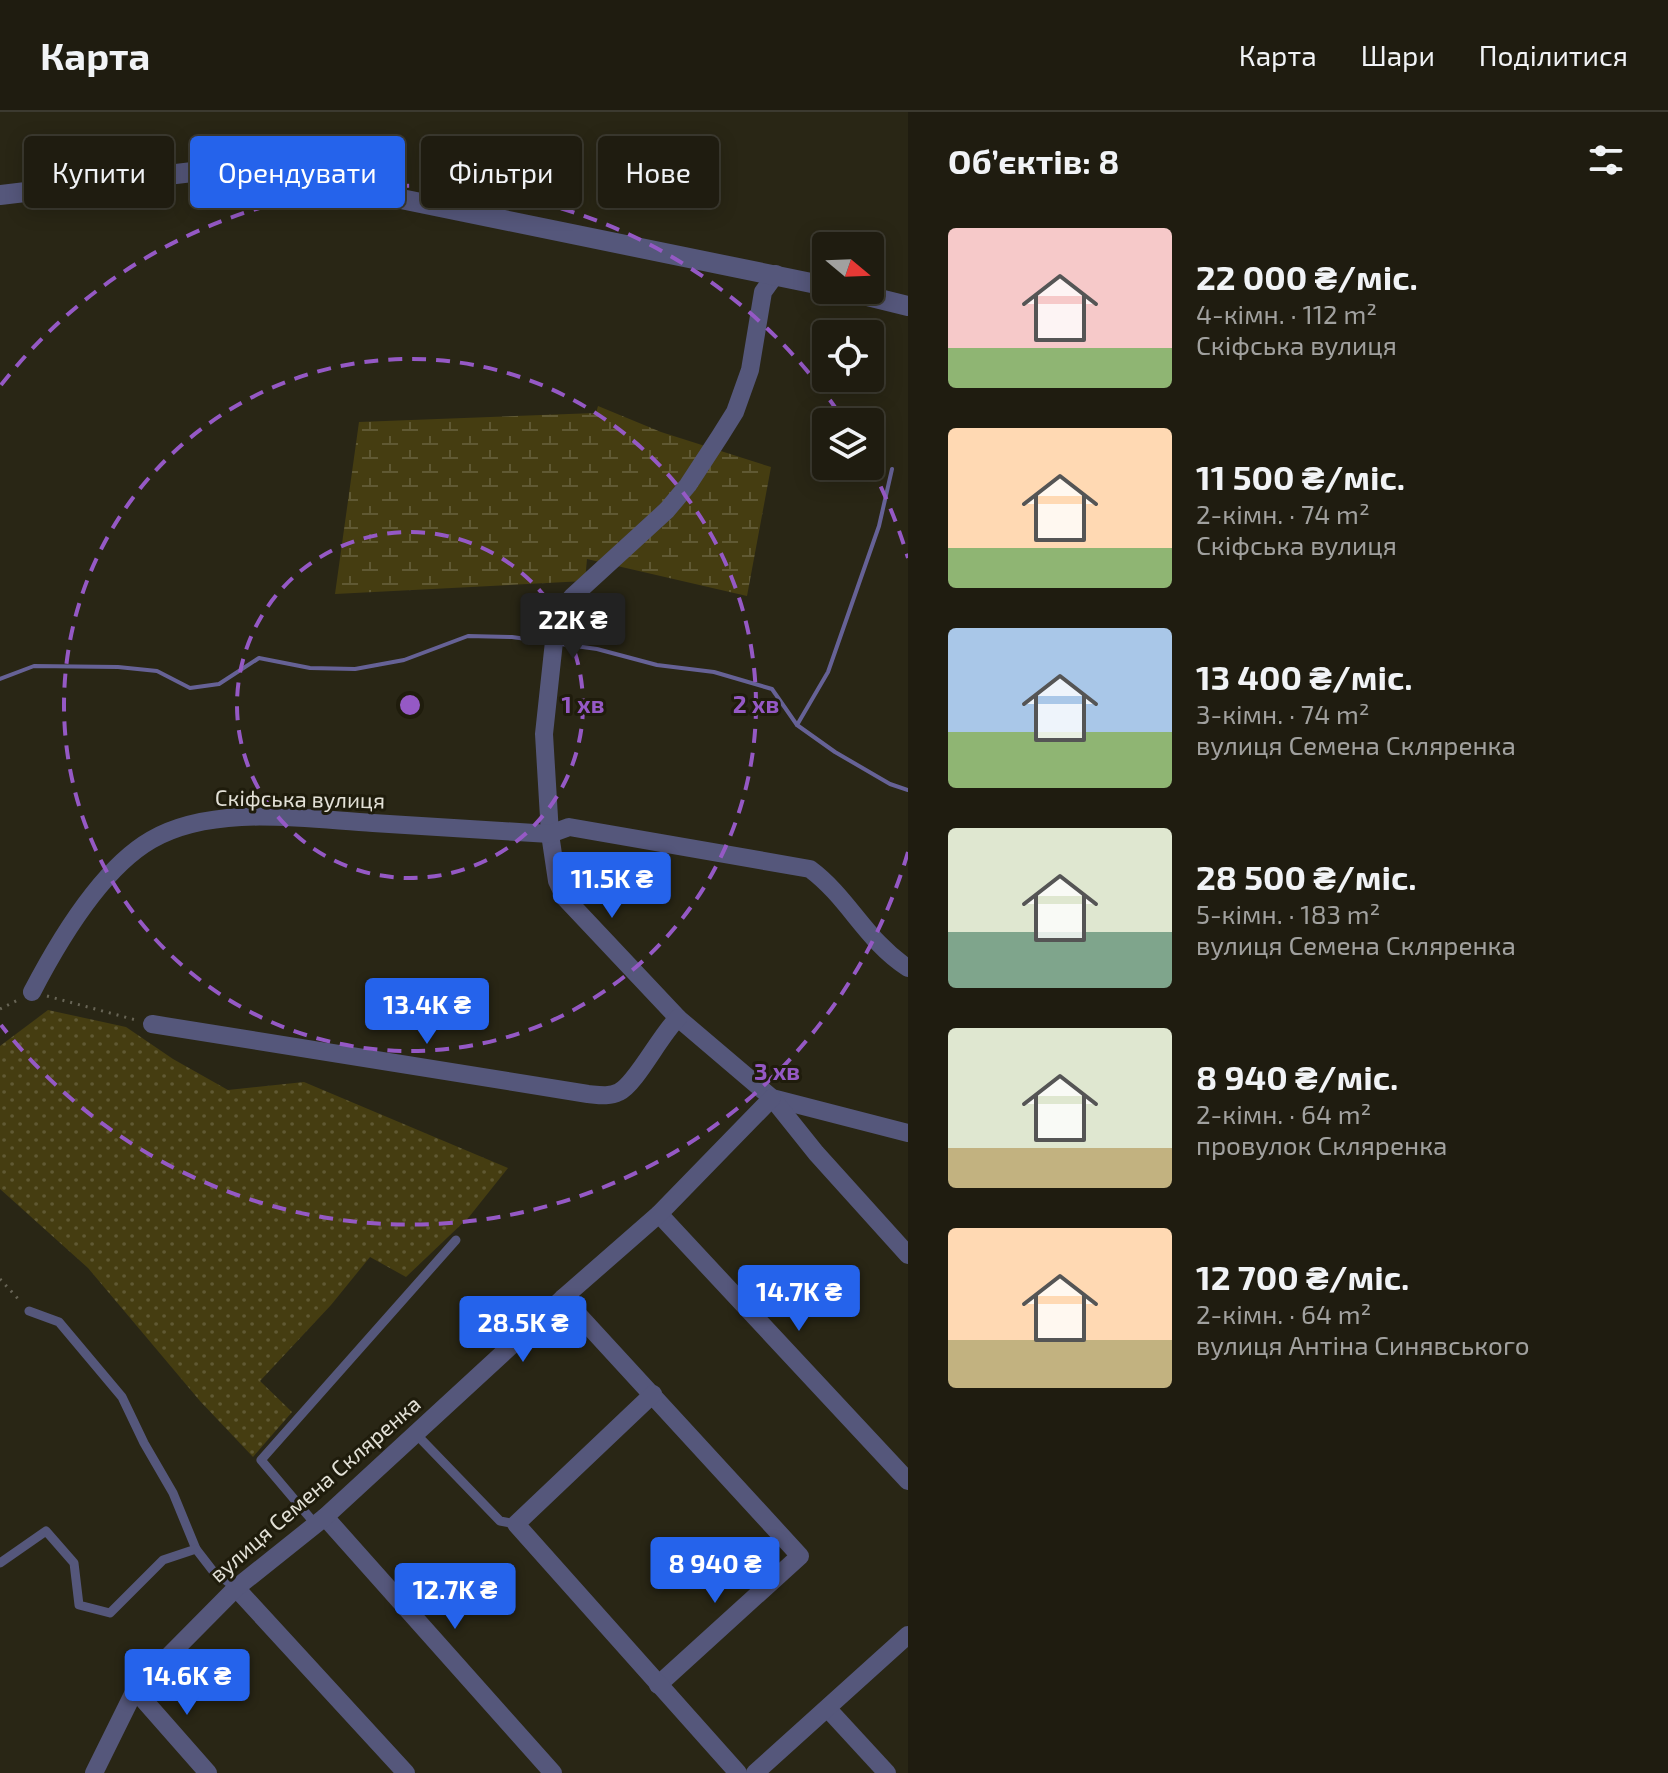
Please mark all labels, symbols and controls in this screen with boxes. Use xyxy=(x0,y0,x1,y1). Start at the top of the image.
text: Карта xyxy=(40,32,150,78)
text: Карта xyxy=(1239,38,1317,72)
text: Шари xyxy=(1361,38,1435,72)
text: Поділитися xyxy=(1479,38,1628,72)
chip: Купити xyxy=(24,136,174,208)
chip: Орендувати xyxy=(190,136,405,208)
chip: Фільтри xyxy=(421,136,582,208)
chip: Нове xyxy=(598,136,719,208)
icon: filters xyxy=(1584,138,1628,182)
text: Об’єктів: 8 xyxy=(948,140,1119,181)
north arrow xyxy=(812,232,884,304)
map controls xyxy=(812,232,884,480)
text: 22 000 ₴/міс. xyxy=(1196,256,1418,297)
icon: home xyxy=(1012,260,1108,356)
text: 4-кімн. · 112 m² xyxy=(1196,298,1377,329)
button: locate xyxy=(812,320,884,392)
text: Скіфська вулиця xyxy=(1196,329,1397,360)
button: layers xyxy=(812,408,884,480)
text: 11 500 ₴/міс. xyxy=(1196,456,1405,497)
icon: home xyxy=(1012,460,1108,556)
text: 2-кімн. · 74 m² xyxy=(1196,498,1370,529)
text: Скіфська вулиця xyxy=(1196,529,1397,560)
pin: 22K ₴ xyxy=(517,593,629,661)
text: 22K ₴ xyxy=(538,603,608,634)
text: 13 400 ₴/міс. xyxy=(1196,656,1413,697)
icon: home xyxy=(1012,660,1108,756)
text: 1 хв xyxy=(562,689,604,718)
text: 2 хв xyxy=(733,689,779,718)
centre of rings xyxy=(396,691,424,719)
text: 3-кімн. · 74 m² xyxy=(1196,698,1370,729)
text: вулиця Семена Скляренка xyxy=(1196,729,1516,760)
street label: Скіфська вулиця xyxy=(215,784,385,813)
pin: 11.5K ₴ xyxy=(538,852,686,920)
text: 28 500 ₴/міс. xyxy=(1196,856,1417,897)
icon: home xyxy=(1012,860,1108,956)
text: 11.5K ₴ xyxy=(571,862,653,893)
text: 5-кімн. · 183 m² xyxy=(1196,898,1380,929)
text: вулиця Семена Скляренка xyxy=(1196,929,1516,960)
pin: 13.4K ₴ xyxy=(353,978,501,1046)
text: 13.4K ₴ xyxy=(383,988,471,1019)
text: 3 хв xyxy=(754,1056,800,1085)
text: 8 940 ₴/міс. xyxy=(1196,1056,1398,1097)
icon: home xyxy=(1012,1060,1108,1156)
text: 2-кімн. · 64 m² xyxy=(1196,1098,1371,1129)
text: провулок Скляренка xyxy=(1196,1129,1447,1160)
text: 12 700 ₴/міс. xyxy=(1196,1256,1409,1297)
icon: home xyxy=(1012,1260,1108,1356)
pin: 14.7K ₴ xyxy=(725,1265,873,1333)
text: 14.7K ₴ xyxy=(756,1275,842,1306)
pin: 28.5K ₴ xyxy=(449,1296,597,1364)
text: 2-кімн. · 64 m² xyxy=(1196,1298,1371,1329)
text: 28.5K ₴ xyxy=(477,1306,569,1337)
text: вулиця Антіна Синявського xyxy=(1196,1329,1530,1360)
street label: вулиця Семена Скляренка xyxy=(204,1390,426,1588)
pin: 8 940 ₴ xyxy=(641,1537,789,1605)
text: 8 940 ₴ xyxy=(668,1547,762,1578)
pin: 12.7K ₴ xyxy=(381,1563,529,1631)
text: 12.7K ₴ xyxy=(413,1573,497,1604)
pin: 14.6K ₴ xyxy=(113,1649,261,1717)
text: 14.6K ₴ xyxy=(143,1659,231,1690)

